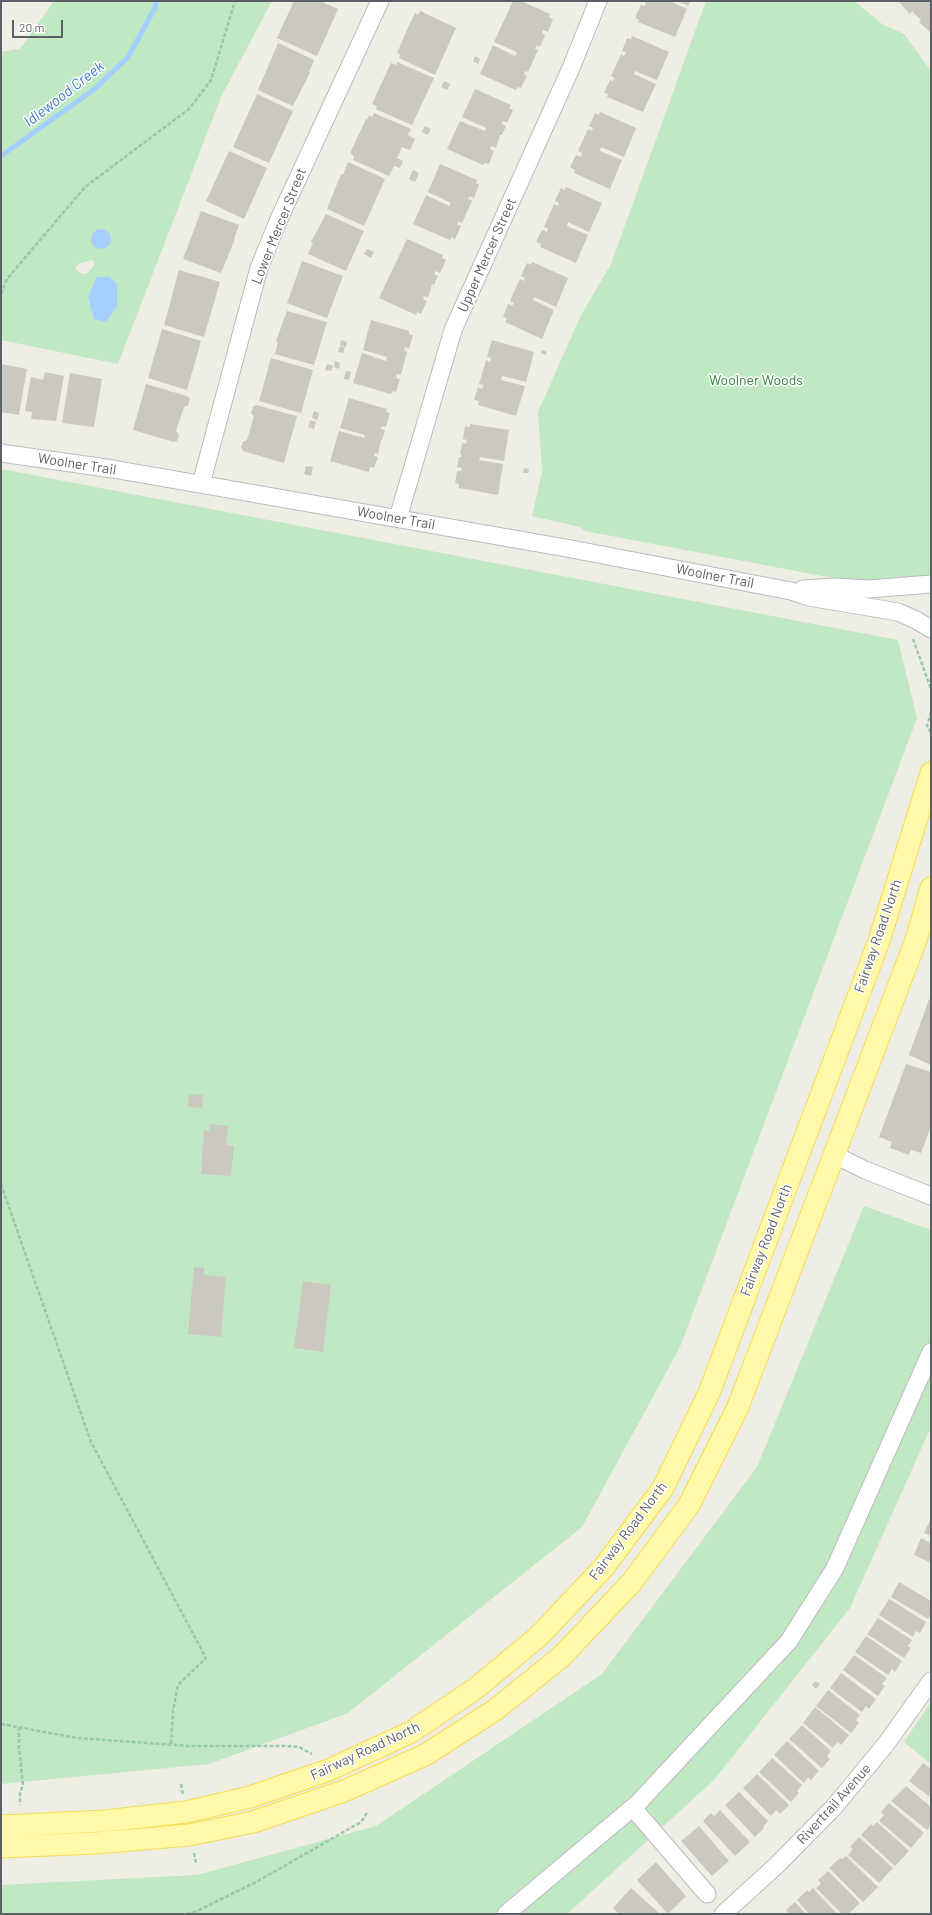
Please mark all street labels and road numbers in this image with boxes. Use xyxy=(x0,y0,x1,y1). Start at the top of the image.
street label: Lower Mercer Street xyxy=(248,165,310,287)
street label: Upper Mercer Street xyxy=(454,195,520,315)
street label: Woolner Trail xyxy=(37,450,117,478)
street label: Woolner Trail xyxy=(356,503,436,533)
street label: Woolner Trail xyxy=(675,560,755,592)
street label: Fairway Road North xyxy=(851,877,905,995)
street label: Fairway Road North xyxy=(737,1182,795,1298)
street label: Fairway Road North xyxy=(586,1479,670,1583)
street label: Fairway Road North xyxy=(308,1718,422,1784)
street label: Rivertrail Avenue xyxy=(793,1760,875,1848)

